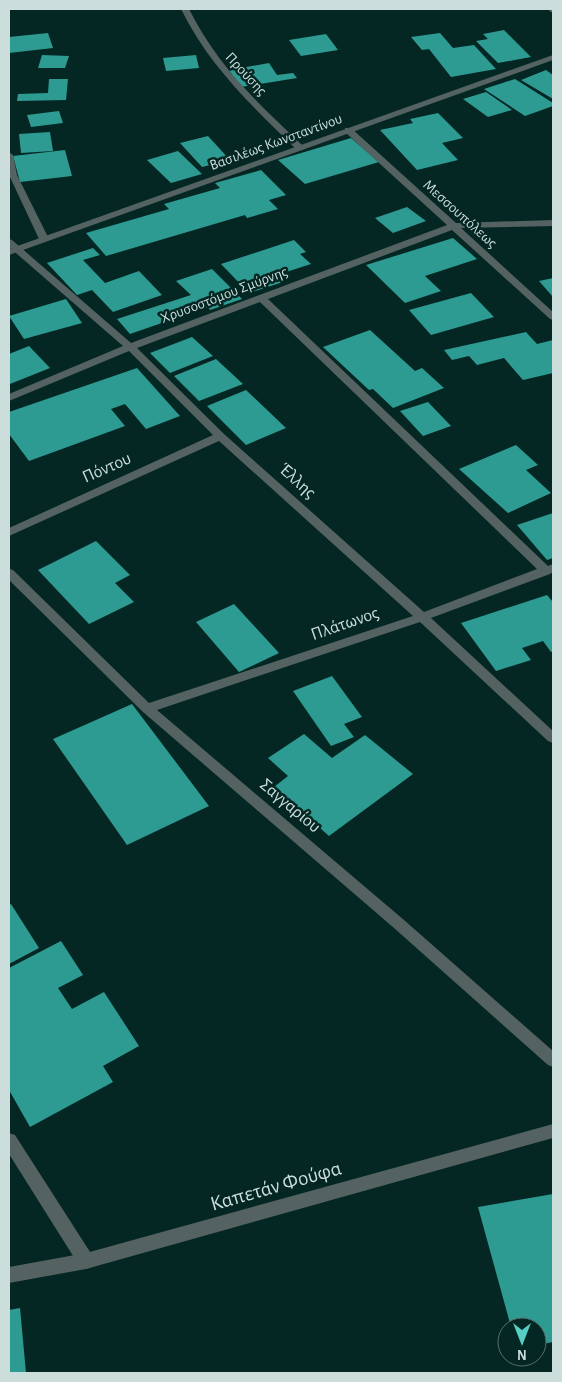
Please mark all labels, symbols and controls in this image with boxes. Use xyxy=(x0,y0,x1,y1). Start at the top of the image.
street label: Προύσης xyxy=(222,50,270,99)
street label: Βασιλέως Κωνσταντίνου xyxy=(208,111,344,173)
street label: Μεσσουπόλεως xyxy=(420,177,500,251)
street label: Χρυσοστόμου Σμύρνης xyxy=(159,264,290,326)
street label: Πόντου xyxy=(80,449,134,487)
street label: Έλλης xyxy=(275,460,319,502)
street label: Πλάτωνος xyxy=(309,604,381,644)
street label: Σαγγαρίου xyxy=(256,775,324,836)
street label: Καπετάν Φούφα xyxy=(208,1157,344,1215)
north arrow xyxy=(497,1317,547,1367)
text: N xyxy=(517,1347,527,1361)

